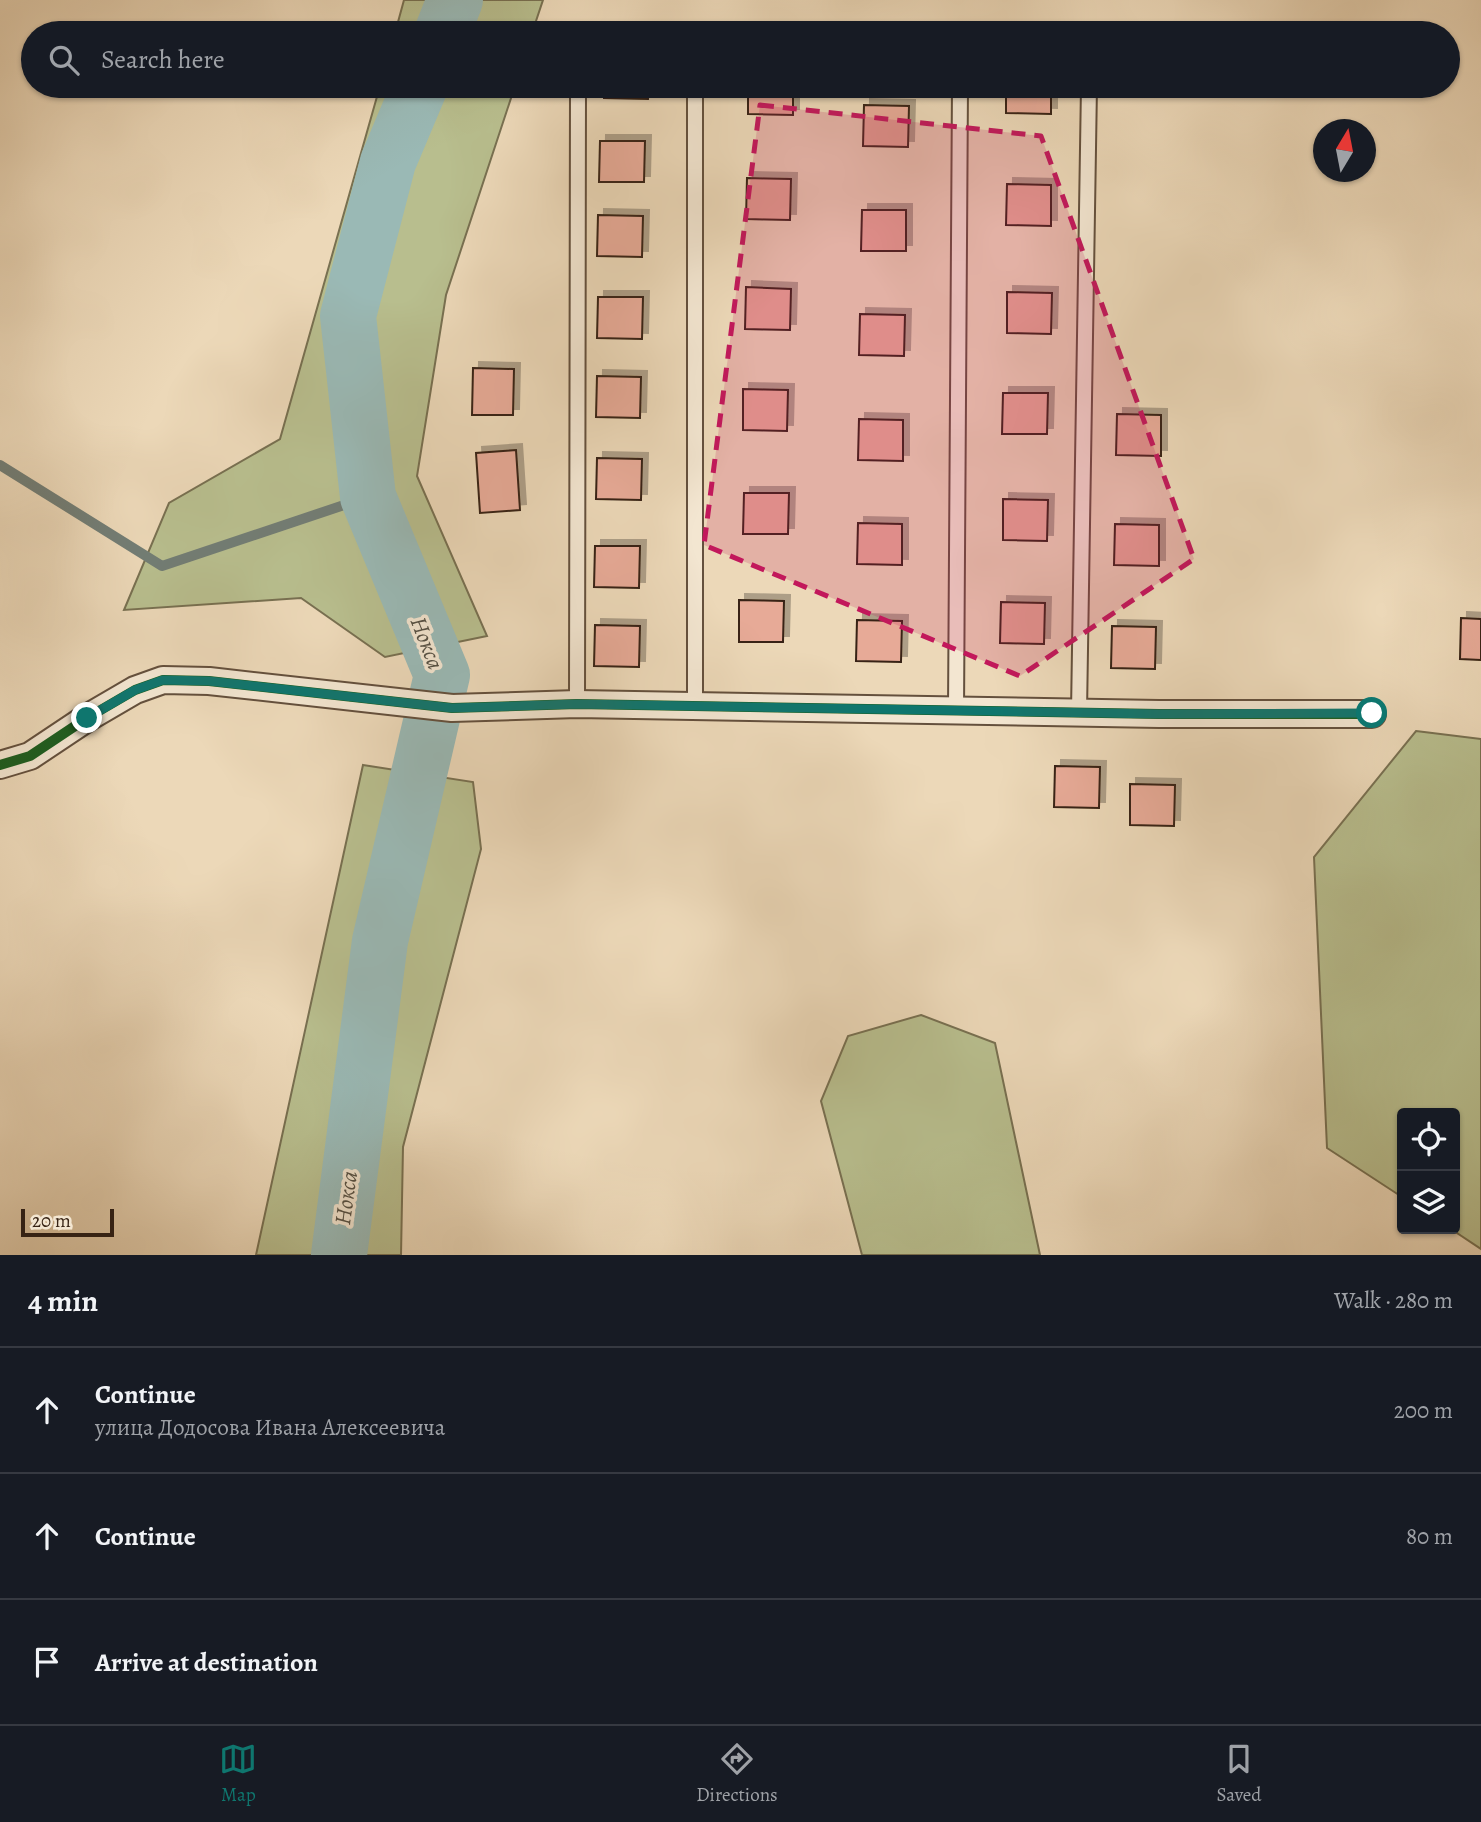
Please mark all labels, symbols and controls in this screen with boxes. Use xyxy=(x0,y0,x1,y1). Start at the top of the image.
search box xyxy=(21,21,1460,98)
icon: search xyxy=(45,41,83,79)
text: Search here xyxy=(101,42,225,77)
north arrow xyxy=(1313,119,1376,182)
water label: Нокса xyxy=(403,612,451,674)
route start xyxy=(1356,697,1387,728)
route end xyxy=(71,702,102,733)
map controls xyxy=(1397,1108,1460,1234)
button: locate xyxy=(1397,1108,1460,1171)
water label: Нокса xyxy=(327,1169,365,1227)
button: layers xyxy=(1397,1171,1460,1234)
scale bar xyxy=(21,1206,114,1238)
text: 20 m xyxy=(32,1208,71,1234)
text: 4 min xyxy=(28,1281,98,1321)
text: Walk · 280 m xyxy=(1334,1285,1453,1316)
text: Continue xyxy=(95,1377,196,1412)
icon: ahead xyxy=(28,1391,66,1429)
text: 200 m xyxy=(1394,1395,1453,1426)
text: улица Додосова Ивана Алексеевича xyxy=(95,1412,445,1443)
icon: ahead xyxy=(28,1517,66,1555)
text: Continue xyxy=(95,1519,196,1554)
text: 80 m xyxy=(1406,1521,1453,1552)
icon: arrive xyxy=(28,1643,66,1681)
text: Arrive at destination xyxy=(95,1645,318,1680)
tab: Map xyxy=(219,1740,257,1808)
tab: Directions xyxy=(696,1740,778,1808)
tab: Saved xyxy=(1217,1740,1262,1808)

